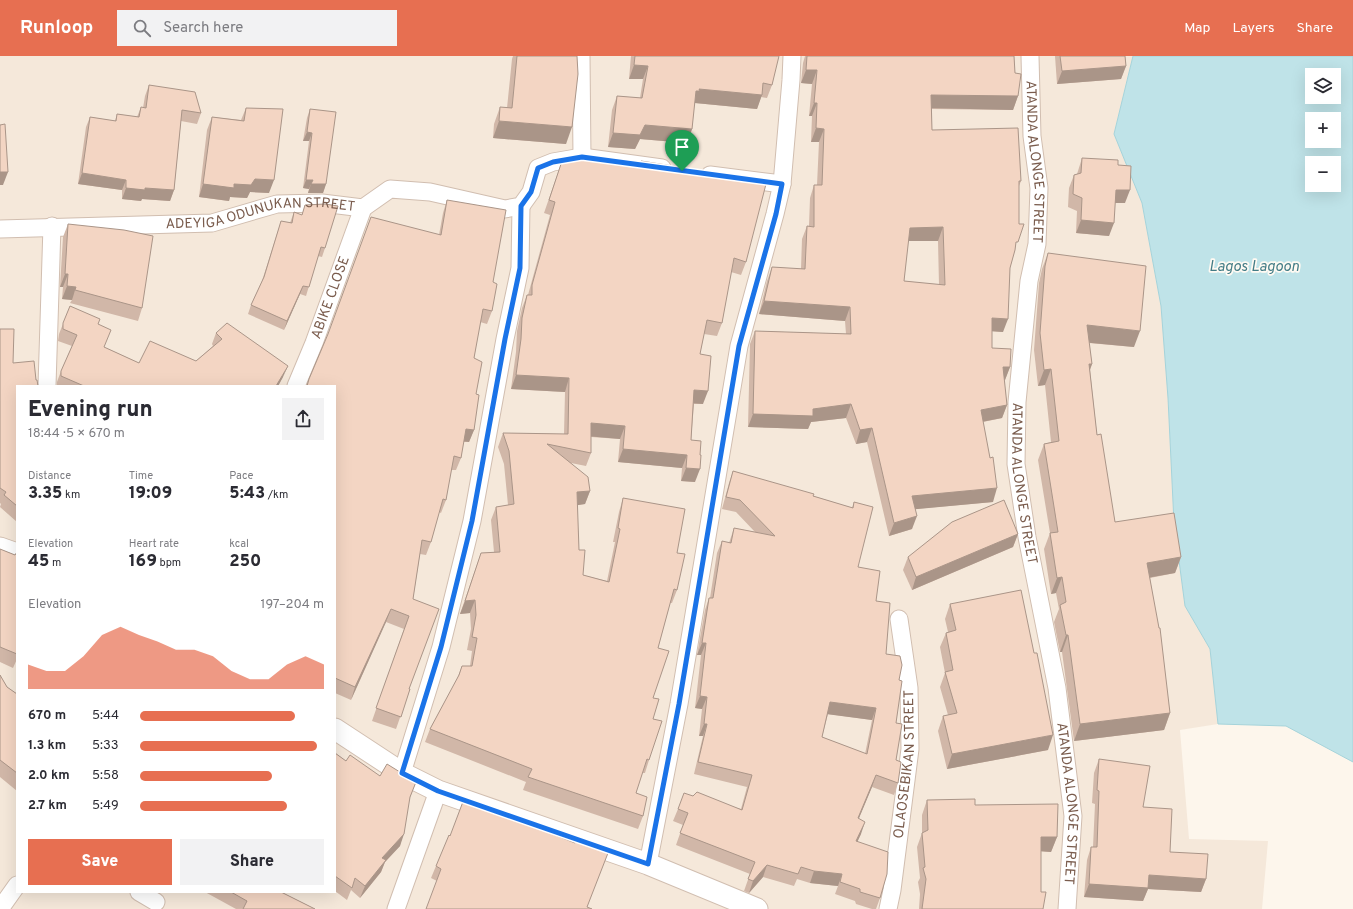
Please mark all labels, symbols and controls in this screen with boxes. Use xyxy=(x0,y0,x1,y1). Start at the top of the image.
search box xyxy=(117,10,397,46)
text: Runloop xyxy=(20,16,93,40)
icon: search xyxy=(131,17,153,39)
text: Search here xyxy=(163,19,243,38)
text: Map xyxy=(1184,20,1210,37)
text: Layers xyxy=(1232,20,1274,37)
text: Share xyxy=(1296,20,1333,37)
map controls xyxy=(1305,68,1341,192)
button: layers xyxy=(1305,68,1341,104)
street label: ATANDA ALONGE STREET xyxy=(1022,80,1048,243)
button: + xyxy=(1305,112,1341,148)
pin xyxy=(665,130,699,171)
icon: arrive xyxy=(671,136,693,158)
button: − xyxy=(1305,156,1341,192)
street label: ADEYIGA ODUNUKAN STREET xyxy=(165,194,356,233)
street label: ABIKE CLOSE xyxy=(308,254,353,341)
water label: Lagos Lagoon xyxy=(1209,258,1299,277)
text: Evening run xyxy=(28,397,153,424)
button: share xyxy=(282,398,324,440)
street label: ATANDA ALONGE STREET xyxy=(1007,402,1041,566)
text: 18:44 · 5 × 670 m xyxy=(28,426,125,442)
text: Distance xyxy=(28,469,71,483)
text: Time xyxy=(129,469,153,483)
text: Pace xyxy=(229,469,254,483)
text: 3.35 xyxy=(28,483,62,505)
text: 19:09 xyxy=(129,483,172,505)
text: 5:43 xyxy=(229,483,265,505)
text: km xyxy=(62,488,80,502)
text: /km xyxy=(265,488,288,502)
text: Elevation xyxy=(28,537,73,551)
text: Heart rate xyxy=(129,537,179,551)
text: kcal xyxy=(229,537,249,551)
text: 45 xyxy=(28,551,49,573)
text: 169 xyxy=(129,551,157,573)
text: 250 xyxy=(229,551,261,573)
text: m xyxy=(49,556,61,570)
text: bpm xyxy=(157,556,181,570)
text: Elevation xyxy=(28,597,81,613)
text: 197–204 m xyxy=(261,597,324,613)
street label: OLAOSEBIKAN STREET xyxy=(890,690,919,840)
text: 670 m xyxy=(28,708,66,724)
text: 5:44 xyxy=(92,708,119,724)
street label: ATANDA ALONGE STREET xyxy=(1053,721,1082,885)
text: 1.3 km xyxy=(28,738,66,754)
text: 5:33 xyxy=(92,738,119,754)
text: 2.0 km xyxy=(28,768,70,784)
text: 5:58 xyxy=(92,768,119,784)
text: 2.7 km xyxy=(28,798,67,814)
text: 5:49 xyxy=(92,798,119,814)
button: Save xyxy=(28,839,172,885)
button: Share xyxy=(180,839,324,885)

